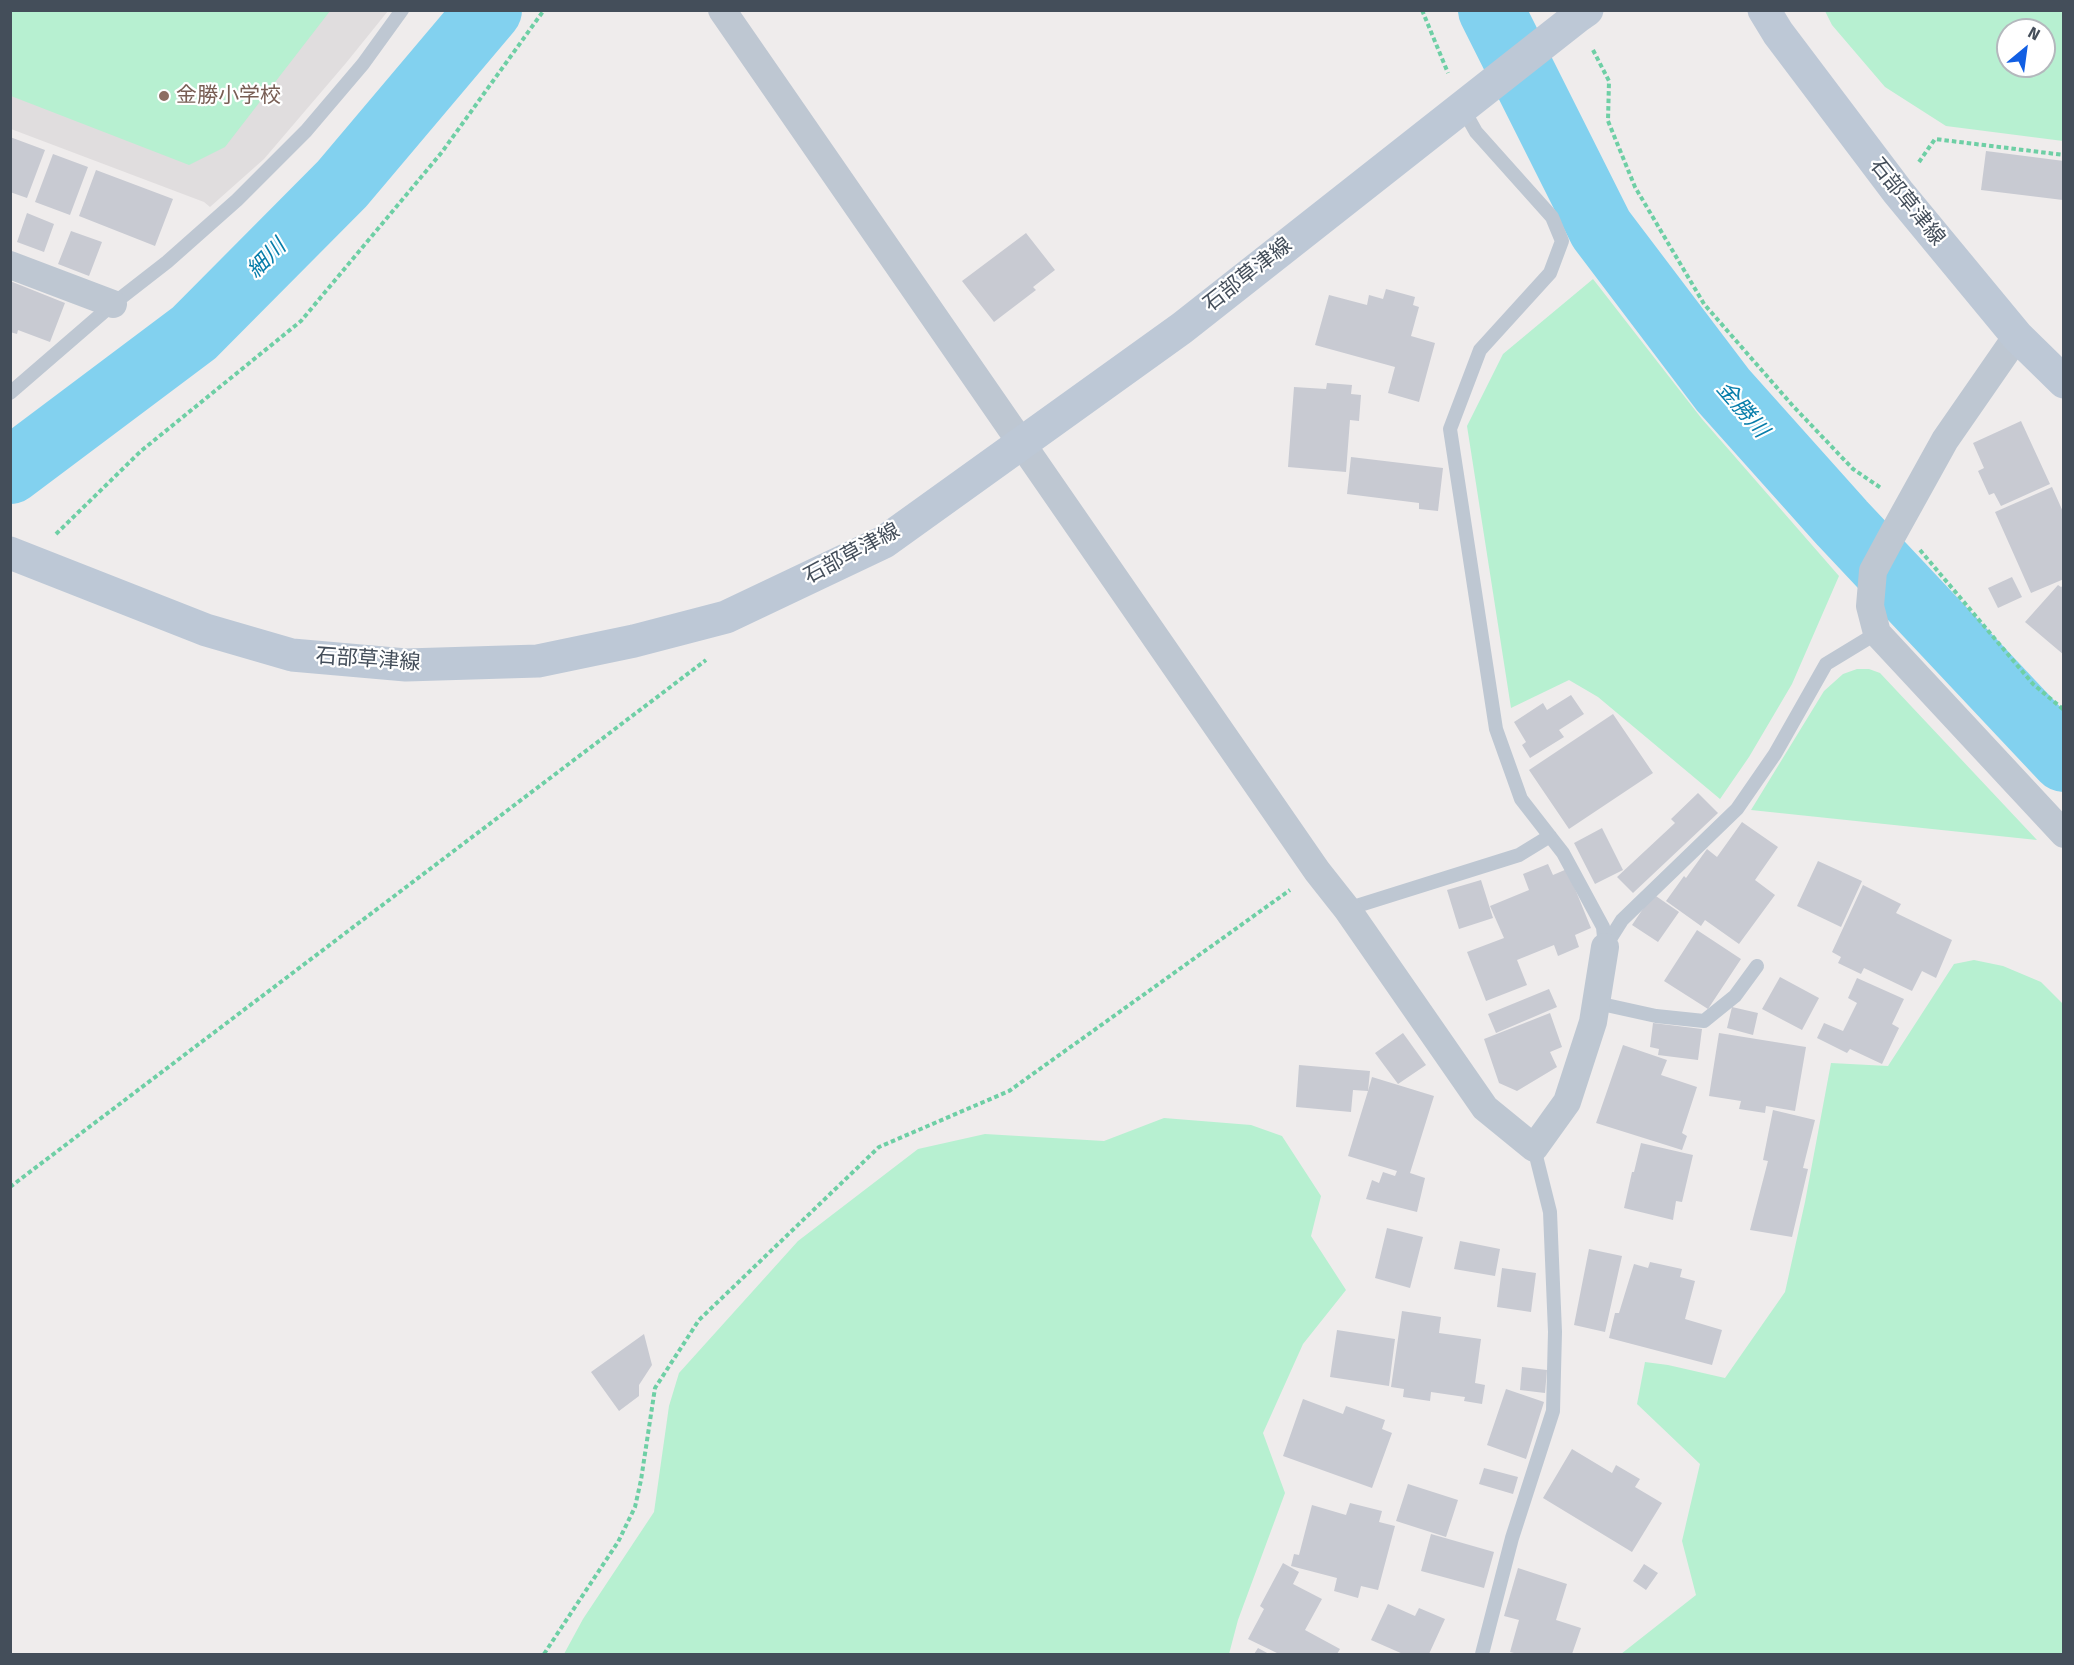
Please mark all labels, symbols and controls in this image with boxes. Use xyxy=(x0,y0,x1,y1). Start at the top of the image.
north arrow xyxy=(1996,18,2056,78)
text: N xyxy=(2025,23,2043,44)
place label: 金勝小学校 xyxy=(176,83,281,109)
marker: 金勝小学校 xyxy=(157,89,171,103)
street label: 石部草津線 xyxy=(1864,153,1950,251)
street label: 石部草津線 xyxy=(1199,233,1297,317)
water label: 細川 xyxy=(242,234,292,284)
water label: 金勝川 xyxy=(1710,376,1774,444)
street label: 石部草津線 xyxy=(800,518,904,590)
street label: 石部草津線 xyxy=(315,644,421,676)

